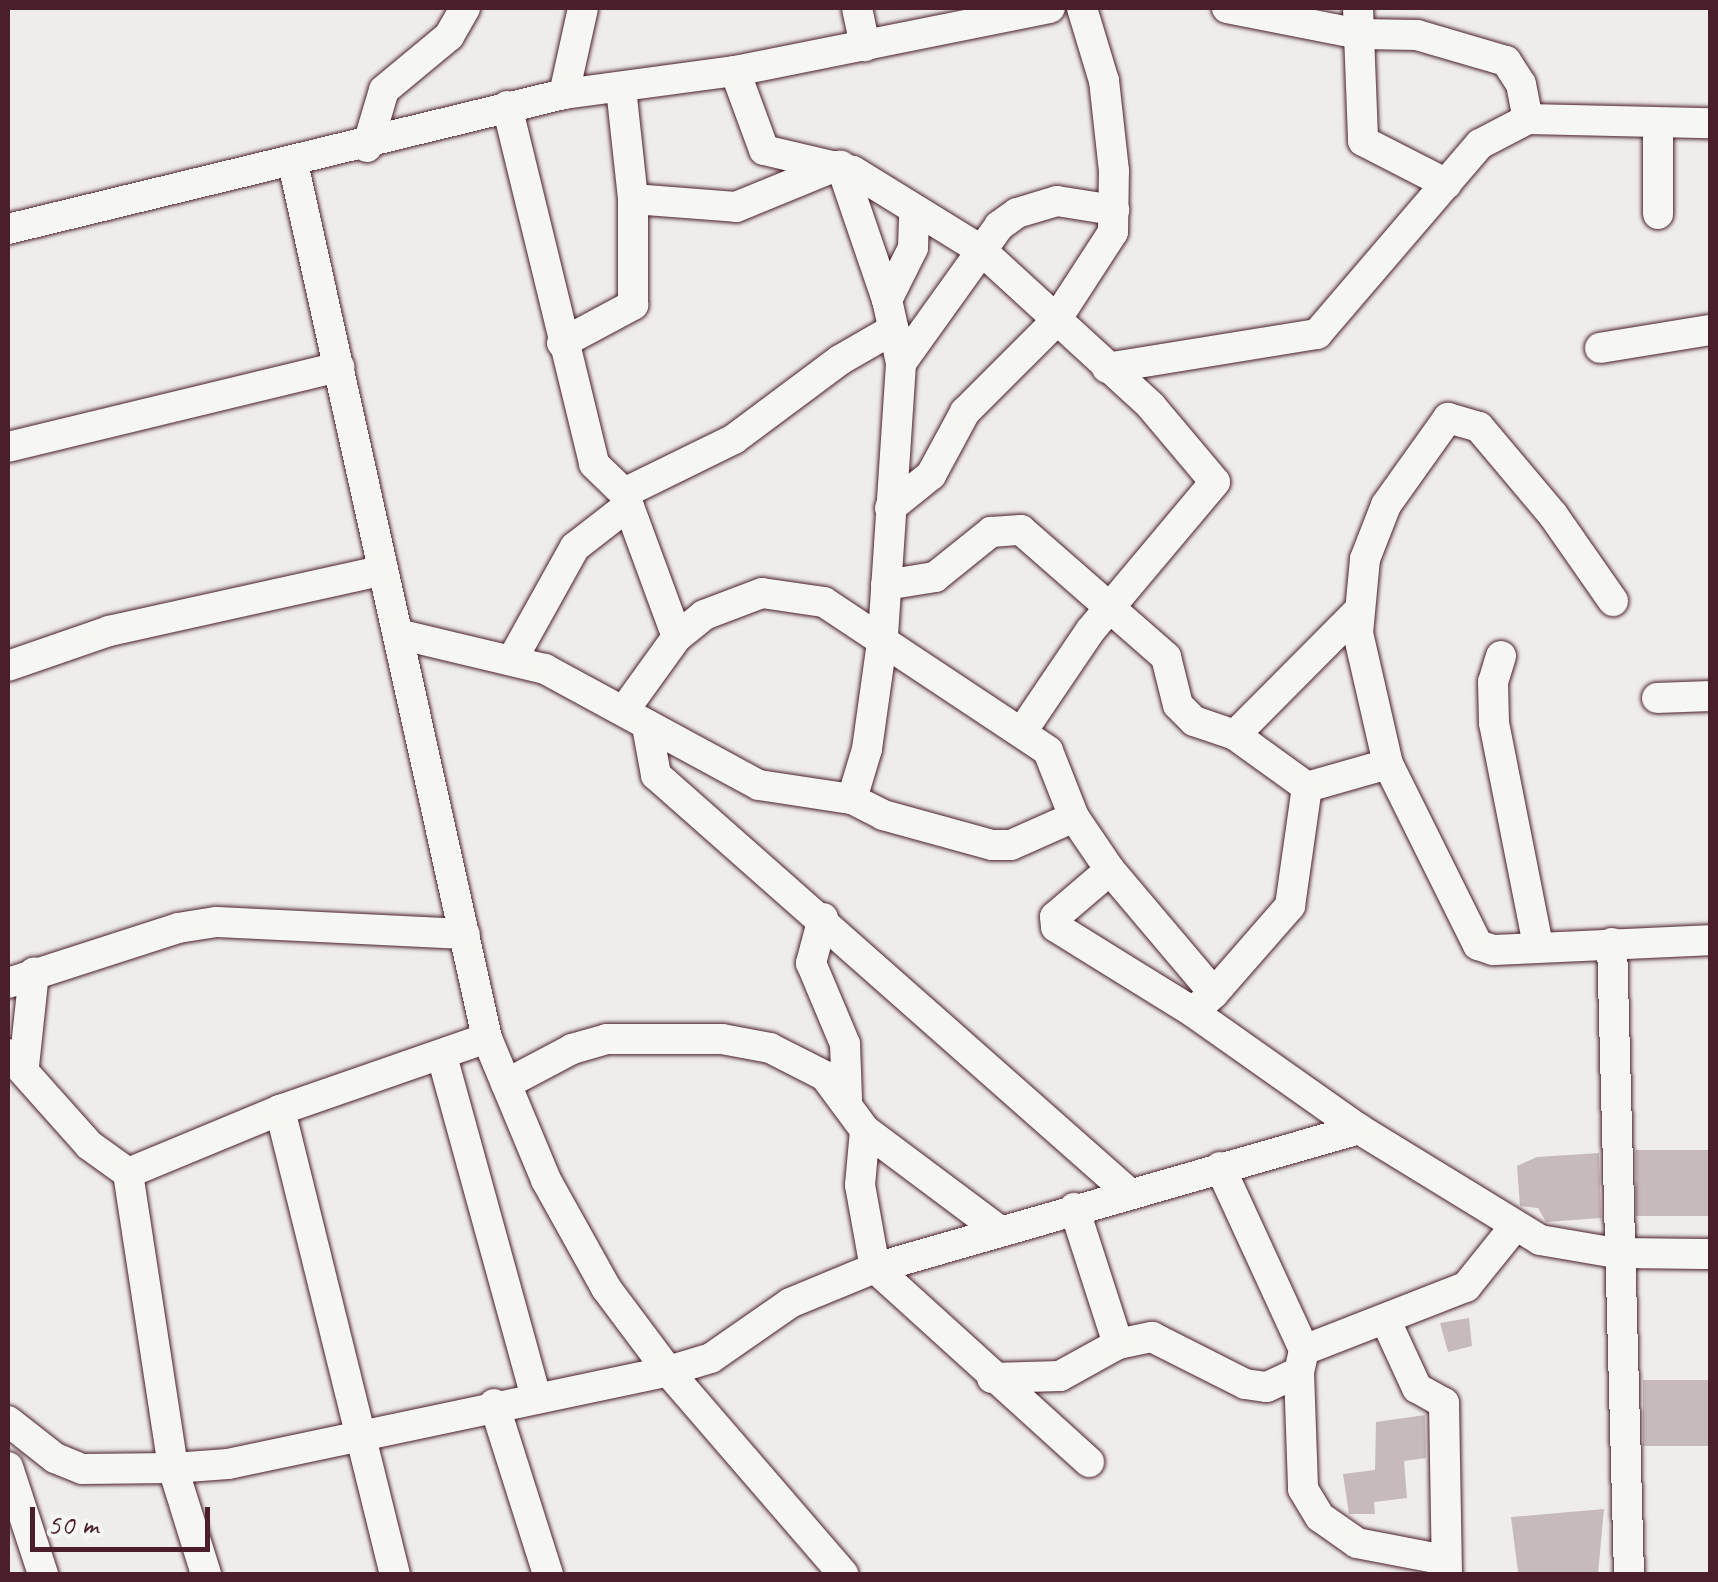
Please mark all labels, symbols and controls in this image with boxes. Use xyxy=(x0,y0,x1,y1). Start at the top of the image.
scale bar xyxy=(35,1487,215,1549)
text: 50 m xyxy=(47,1505,98,1543)

